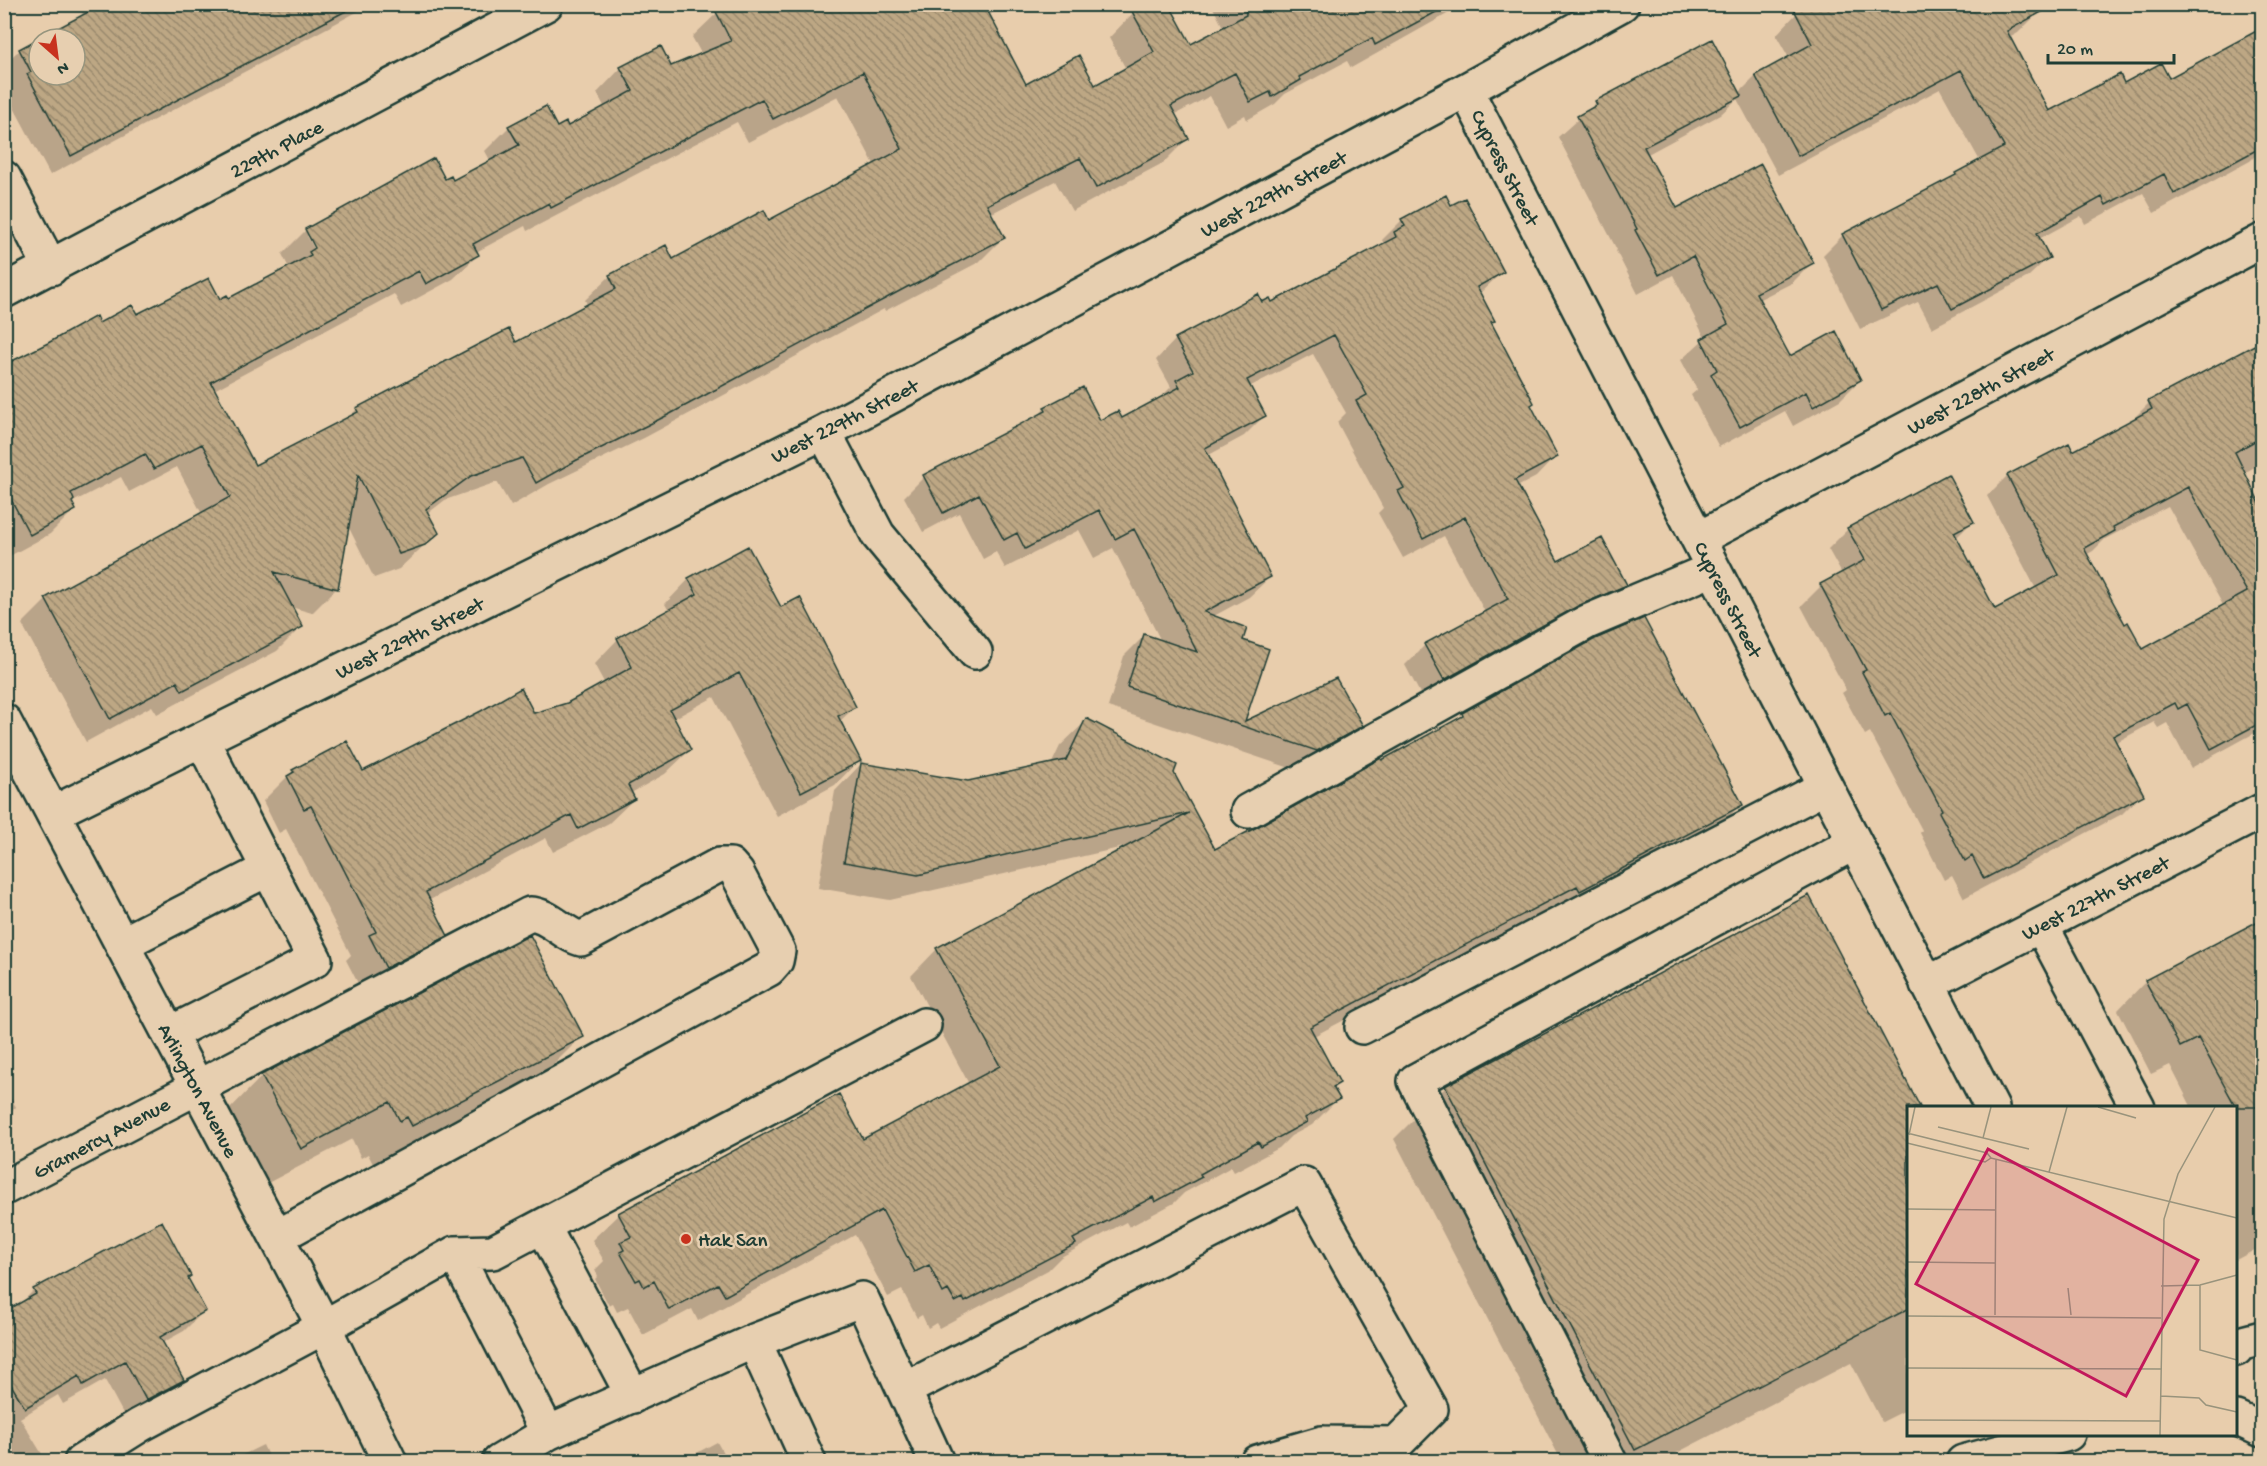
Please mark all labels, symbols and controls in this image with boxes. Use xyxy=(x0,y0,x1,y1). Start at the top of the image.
north arrow xyxy=(27,27,87,87)
scale bar xyxy=(2048,27,2174,65)
text: 20 m xyxy=(2057,40,2093,61)
text: N xyxy=(53,56,71,78)
street label: Cypress Street xyxy=(1463,106,1544,233)
street label: 229th Place xyxy=(227,116,329,186)
street label: West 229th Street xyxy=(1197,146,1354,245)
street label: West 228th Street xyxy=(1904,343,2062,442)
street label: West 229th Street xyxy=(768,374,926,471)
street label: Cypress Street xyxy=(1686,538,1767,665)
street label: West 229th Street xyxy=(332,592,491,687)
street label: West 227th Street xyxy=(2019,851,2177,948)
street label: Arlington Avenue xyxy=(150,1020,242,1164)
street label: Gramercy Avenue xyxy=(30,1093,176,1187)
inset map xyxy=(1907,1106,2237,1436)
place label: Hak San xyxy=(698,1230,767,1255)
marker: Hak San xyxy=(679,1232,693,1246)

